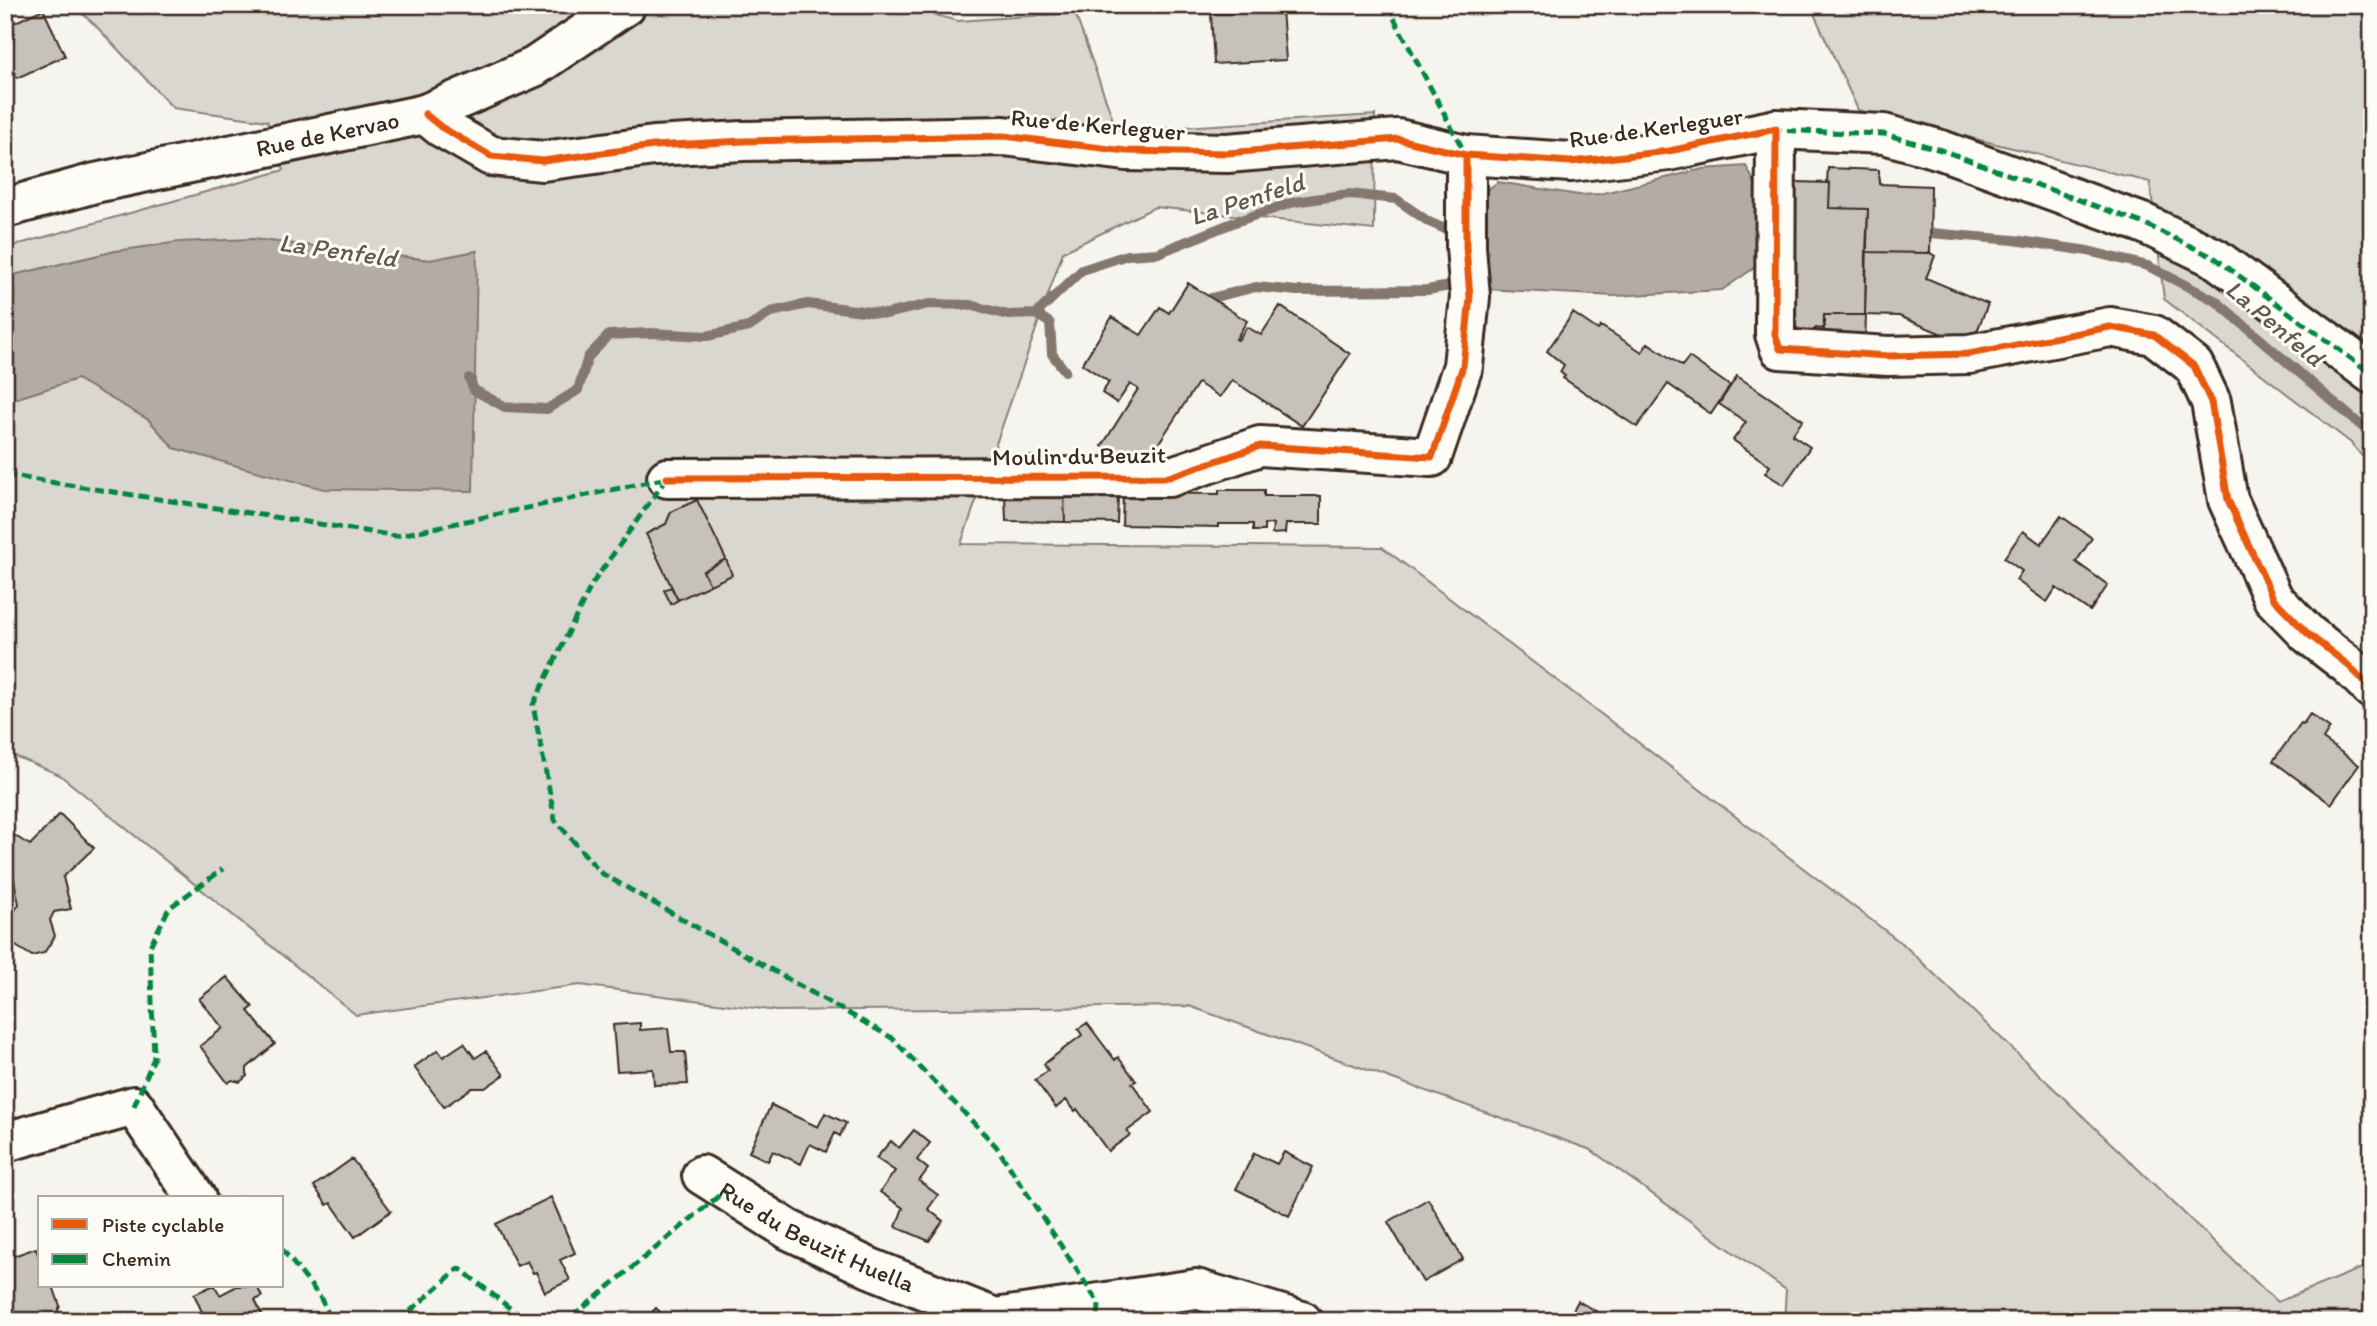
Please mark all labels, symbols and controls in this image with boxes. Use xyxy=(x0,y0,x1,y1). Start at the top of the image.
street label: Rue de Kerleguer xyxy=(1567,101,1745,154)
street label: Rue de Kerleguer xyxy=(1010,102,1186,147)
street label: Rue de Kervao xyxy=(253,105,402,163)
water label: La Penfeld xyxy=(1186,165,1310,233)
water label: La Penfeld xyxy=(277,226,401,274)
water label: La Penfeld xyxy=(2219,273,2332,374)
street label: Moulin du Beuzit xyxy=(992,439,1166,472)
street label: Rue du Beuzit Huella xyxy=(714,1175,919,1298)
legend xyxy=(38,1196,284,1288)
text: Piste cyclable xyxy=(102,1212,224,1237)
text: Chemin xyxy=(102,1246,171,1271)

